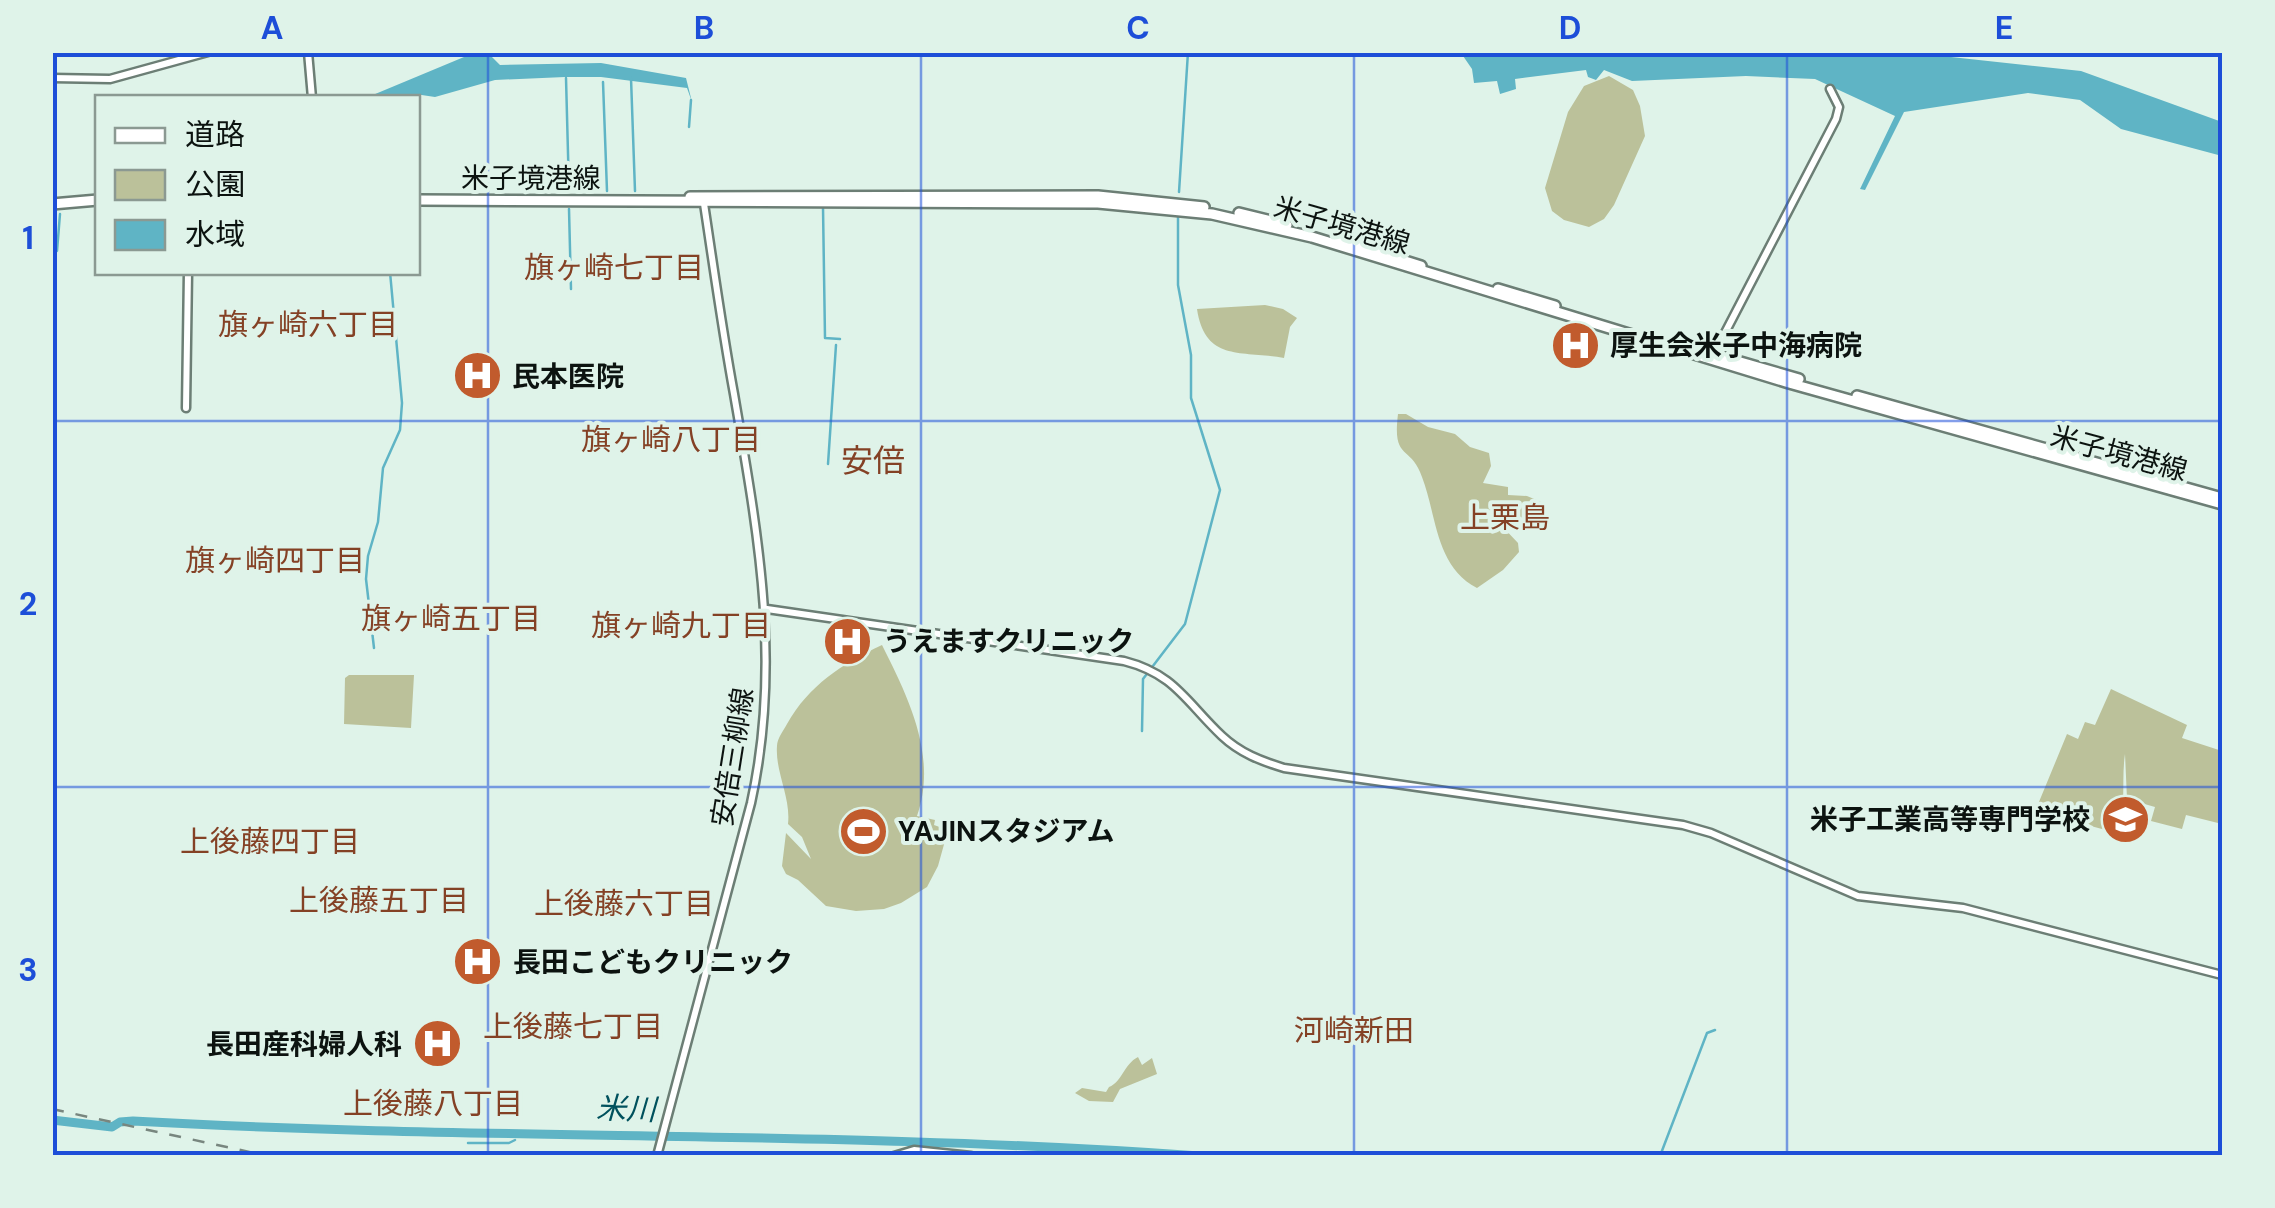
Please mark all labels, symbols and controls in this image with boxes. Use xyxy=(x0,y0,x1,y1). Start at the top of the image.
text: A xyxy=(261,7,283,49)
text: B xyxy=(694,7,714,49)
text: C xyxy=(1126,7,1150,49)
text: D xyxy=(1559,7,1581,49)
text: E xyxy=(1995,7,2013,49)
legend xyxy=(95,95,420,275)
text: 道路 xyxy=(185,115,245,154)
street label: 米子境港線 xyxy=(461,160,601,197)
text: 公園 xyxy=(185,165,245,204)
street label: 米子境港線 xyxy=(1269,188,1414,263)
text: 水域 xyxy=(185,215,245,254)
text: 1 xyxy=(22,217,34,259)
district label: 旗ヶ崎七丁目 xyxy=(524,248,704,287)
district label: 旗ヶ崎六丁目 xyxy=(218,305,398,344)
hospital icon: 厚生会米子中海病院 xyxy=(1549,319,1601,371)
place label: 厚生会米子中海病院 xyxy=(1610,327,1862,364)
hospital icon: 民本医院 xyxy=(451,350,503,402)
place label: 民本医院 xyxy=(512,358,624,395)
street label: 米子境港線 xyxy=(2046,417,2191,489)
district label: 旗ヶ崎八丁目 xyxy=(581,420,761,459)
district label: 安倍 xyxy=(841,440,905,482)
district label: 上栗島 xyxy=(1460,498,1550,537)
district label: 旗ヶ崎四丁目 xyxy=(185,541,365,580)
text: 2 xyxy=(19,583,37,625)
district label: 旗ヶ崎五丁目 xyxy=(361,599,541,638)
district label: 旗ヶ崎九丁目 xyxy=(591,606,771,645)
hospital icon: うえますクリニック xyxy=(822,615,874,667)
place label: うえますクリニック xyxy=(883,623,1134,660)
street label: 安倍三柳線 xyxy=(703,685,762,829)
school or university icon: 米子工業高等専門学校 xyxy=(2099,793,2151,845)
place label: 米子工業高等専門学校 xyxy=(1810,801,2090,838)
sports icon: YAJINスタジアム xyxy=(837,805,889,857)
place label: YAJINスタジアム xyxy=(898,813,1115,850)
district label: 上後藤四丁目 xyxy=(180,822,360,861)
district label: 上後藤五丁目 xyxy=(289,881,469,920)
district label: 上後藤六丁目 xyxy=(534,884,714,923)
hospital icon: 長田こどもクリニック xyxy=(452,936,504,988)
place label: 長田こどもクリニック xyxy=(513,944,793,981)
text: 3 xyxy=(18,949,38,991)
district label: 上後藤七丁目 xyxy=(483,1007,663,1046)
district label: 河崎新田 xyxy=(1294,1011,1414,1050)
hospital icon: 長田産科婦人科 xyxy=(411,1018,463,1070)
place label: 長田産科婦人科 xyxy=(206,1026,402,1063)
district label: 上後藤八丁目 xyxy=(343,1084,523,1123)
water label: 米川 xyxy=(595,1088,660,1129)

